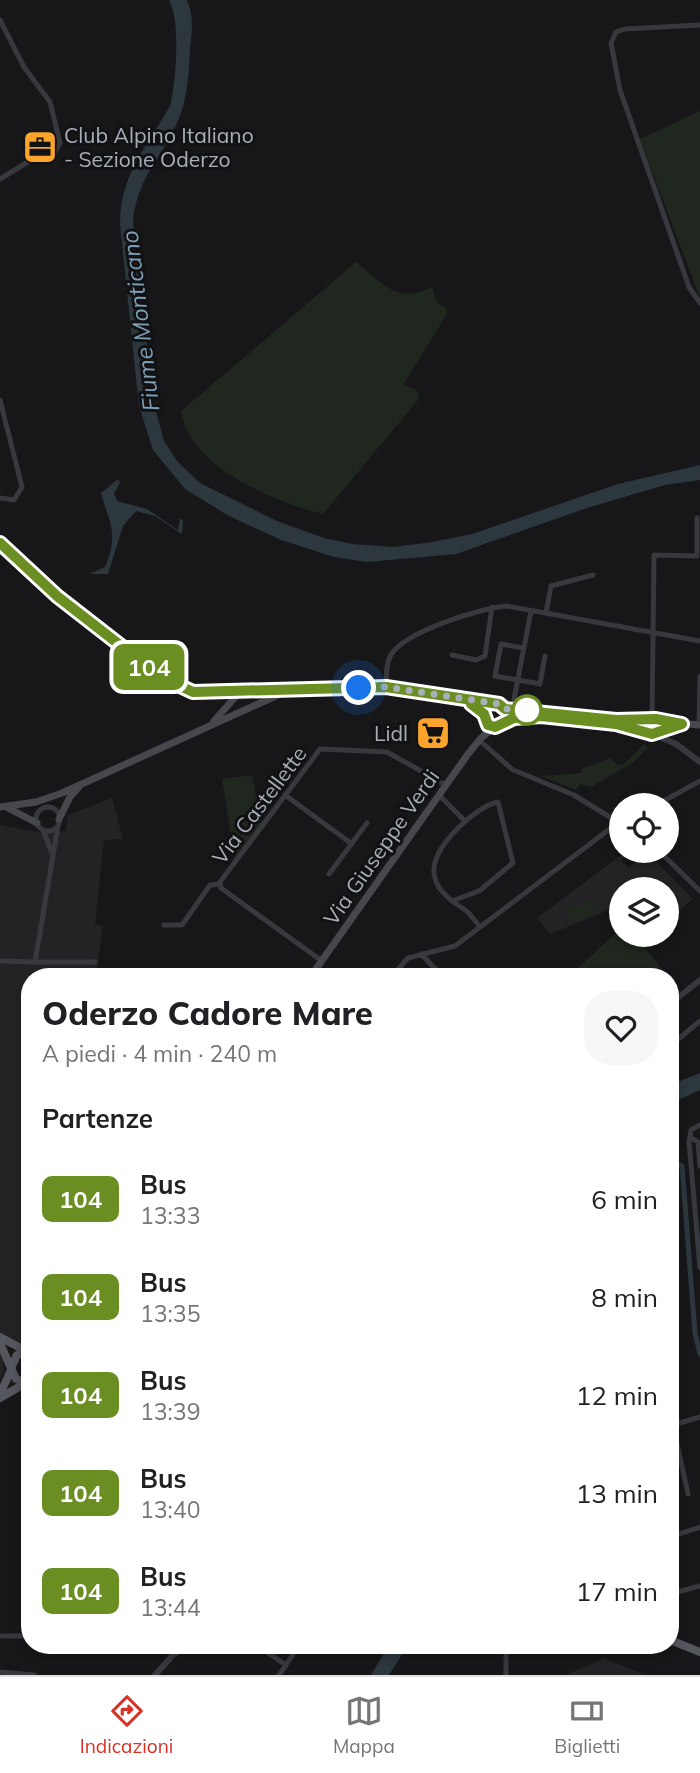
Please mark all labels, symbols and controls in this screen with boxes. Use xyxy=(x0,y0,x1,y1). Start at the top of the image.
place label: Club Alpino Italiano - Sezione Oderzo xyxy=(64,122,254,172)
office icon: Club Alpino Italiano - Sezione Oderzo xyxy=(21,128,59,166)
water label: Fiume Monticano xyxy=(115,229,165,413)
line badge: 104 xyxy=(109,644,189,690)
text: 104 xyxy=(127,652,171,682)
your location xyxy=(341,670,376,705)
unlabelled marker xyxy=(512,695,542,725)
supermarket icon: Lidl xyxy=(414,714,452,752)
place label: Lidl xyxy=(374,720,408,746)
street label: Via Castellette xyxy=(206,741,312,869)
street label: Via Giuseppe Verdi xyxy=(318,764,444,930)
map controls xyxy=(609,793,679,947)
button: locate xyxy=(609,793,679,863)
button: layers xyxy=(609,877,679,947)
button: heart xyxy=(584,991,658,1065)
text: Oderzo Cadore Mare xyxy=(42,992,373,1033)
text: A piedi · 4 min · 240 m xyxy=(42,1039,277,1068)
text: Partenze xyxy=(42,1102,153,1135)
text: Bus xyxy=(140,1168,186,1201)
text: 6 min xyxy=(591,1183,658,1216)
text: 104 xyxy=(59,1184,102,1214)
text: 13:33 xyxy=(140,1201,200,1230)
text: Bus xyxy=(140,1266,186,1299)
text: 8 min xyxy=(591,1281,658,1314)
text: 104 xyxy=(59,1282,102,1312)
text: 13:35 xyxy=(140,1299,200,1328)
text: Bus xyxy=(140,1364,186,1397)
text: 12 min xyxy=(576,1379,658,1412)
text: 104 xyxy=(59,1380,102,1410)
text: 13:39 xyxy=(140,1397,200,1426)
text: Bus xyxy=(140,1462,186,1495)
text: 13 min xyxy=(576,1477,658,1510)
text: 104 xyxy=(59,1478,102,1508)
text: 13:40 xyxy=(140,1495,200,1524)
text: Bus xyxy=(140,1560,186,1593)
text: 17 min xyxy=(576,1575,658,1608)
text: 104 xyxy=(59,1576,102,1606)
text: 13:44 xyxy=(140,1593,200,1622)
tab: Indicazioni xyxy=(80,1692,173,1758)
tab: Mappa xyxy=(333,1692,395,1758)
tab: Biglietti xyxy=(554,1692,620,1758)

